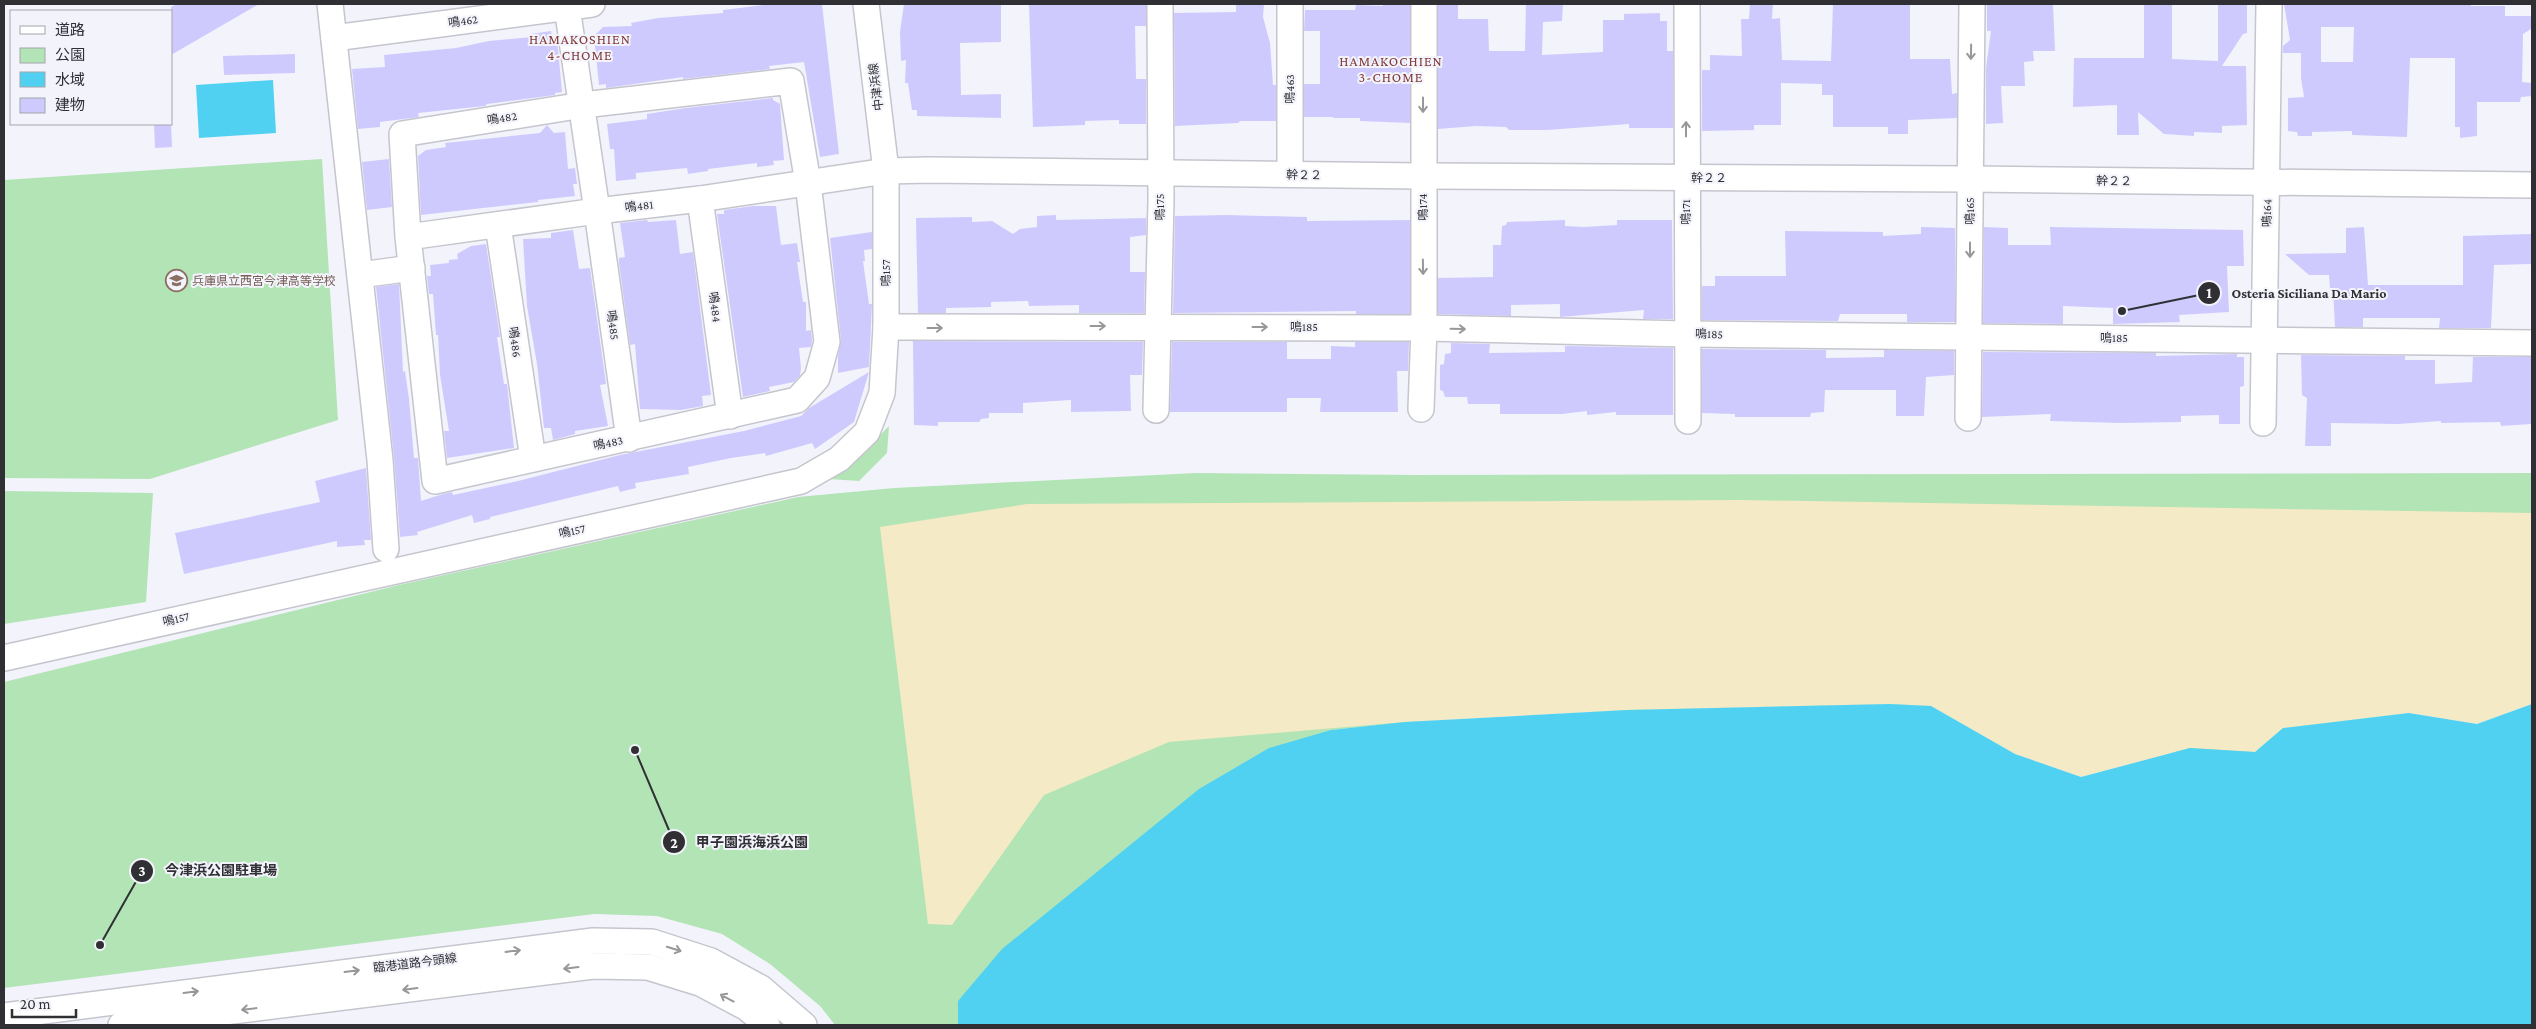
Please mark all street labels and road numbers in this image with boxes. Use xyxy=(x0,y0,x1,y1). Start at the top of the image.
street label: 鳴462 xyxy=(447,12,479,30)
street label: 中津浜線 xyxy=(866,62,886,112)
street label: 鳴463 xyxy=(1283,74,1297,104)
street label: 鳴482 xyxy=(486,109,518,127)
street label: 幹２２ xyxy=(1286,168,1322,182)
street label: 幹２２ xyxy=(1691,171,1727,185)
street label: 幹２２ xyxy=(2096,174,2132,188)
street label: 鳴175 xyxy=(1153,193,1167,221)
street label: 鳴174 xyxy=(1416,193,1430,221)
street label: 鳴481 xyxy=(624,197,654,215)
street label: 鳴165 xyxy=(1963,197,1977,225)
street label: 鳴171 xyxy=(1679,199,1693,225)
street label: 鳴164 xyxy=(2260,199,2274,227)
street label: 鳴157 xyxy=(879,259,893,286)
street label: 鳴484 xyxy=(706,291,724,323)
street label: 鳴485 xyxy=(604,309,622,341)
street label: 鳴185 xyxy=(1290,320,1318,334)
street label: 鳴486 xyxy=(506,326,524,358)
street label: 鳴185 xyxy=(1695,327,1723,341)
street label: 鳴185 xyxy=(2100,331,2128,345)
street label: 鳴483 xyxy=(592,433,624,453)
street label: 鳴157 xyxy=(557,521,587,541)
street label: 鳴157 xyxy=(161,609,191,629)
street label: 臨港道路今頭線 xyxy=(372,951,458,975)

